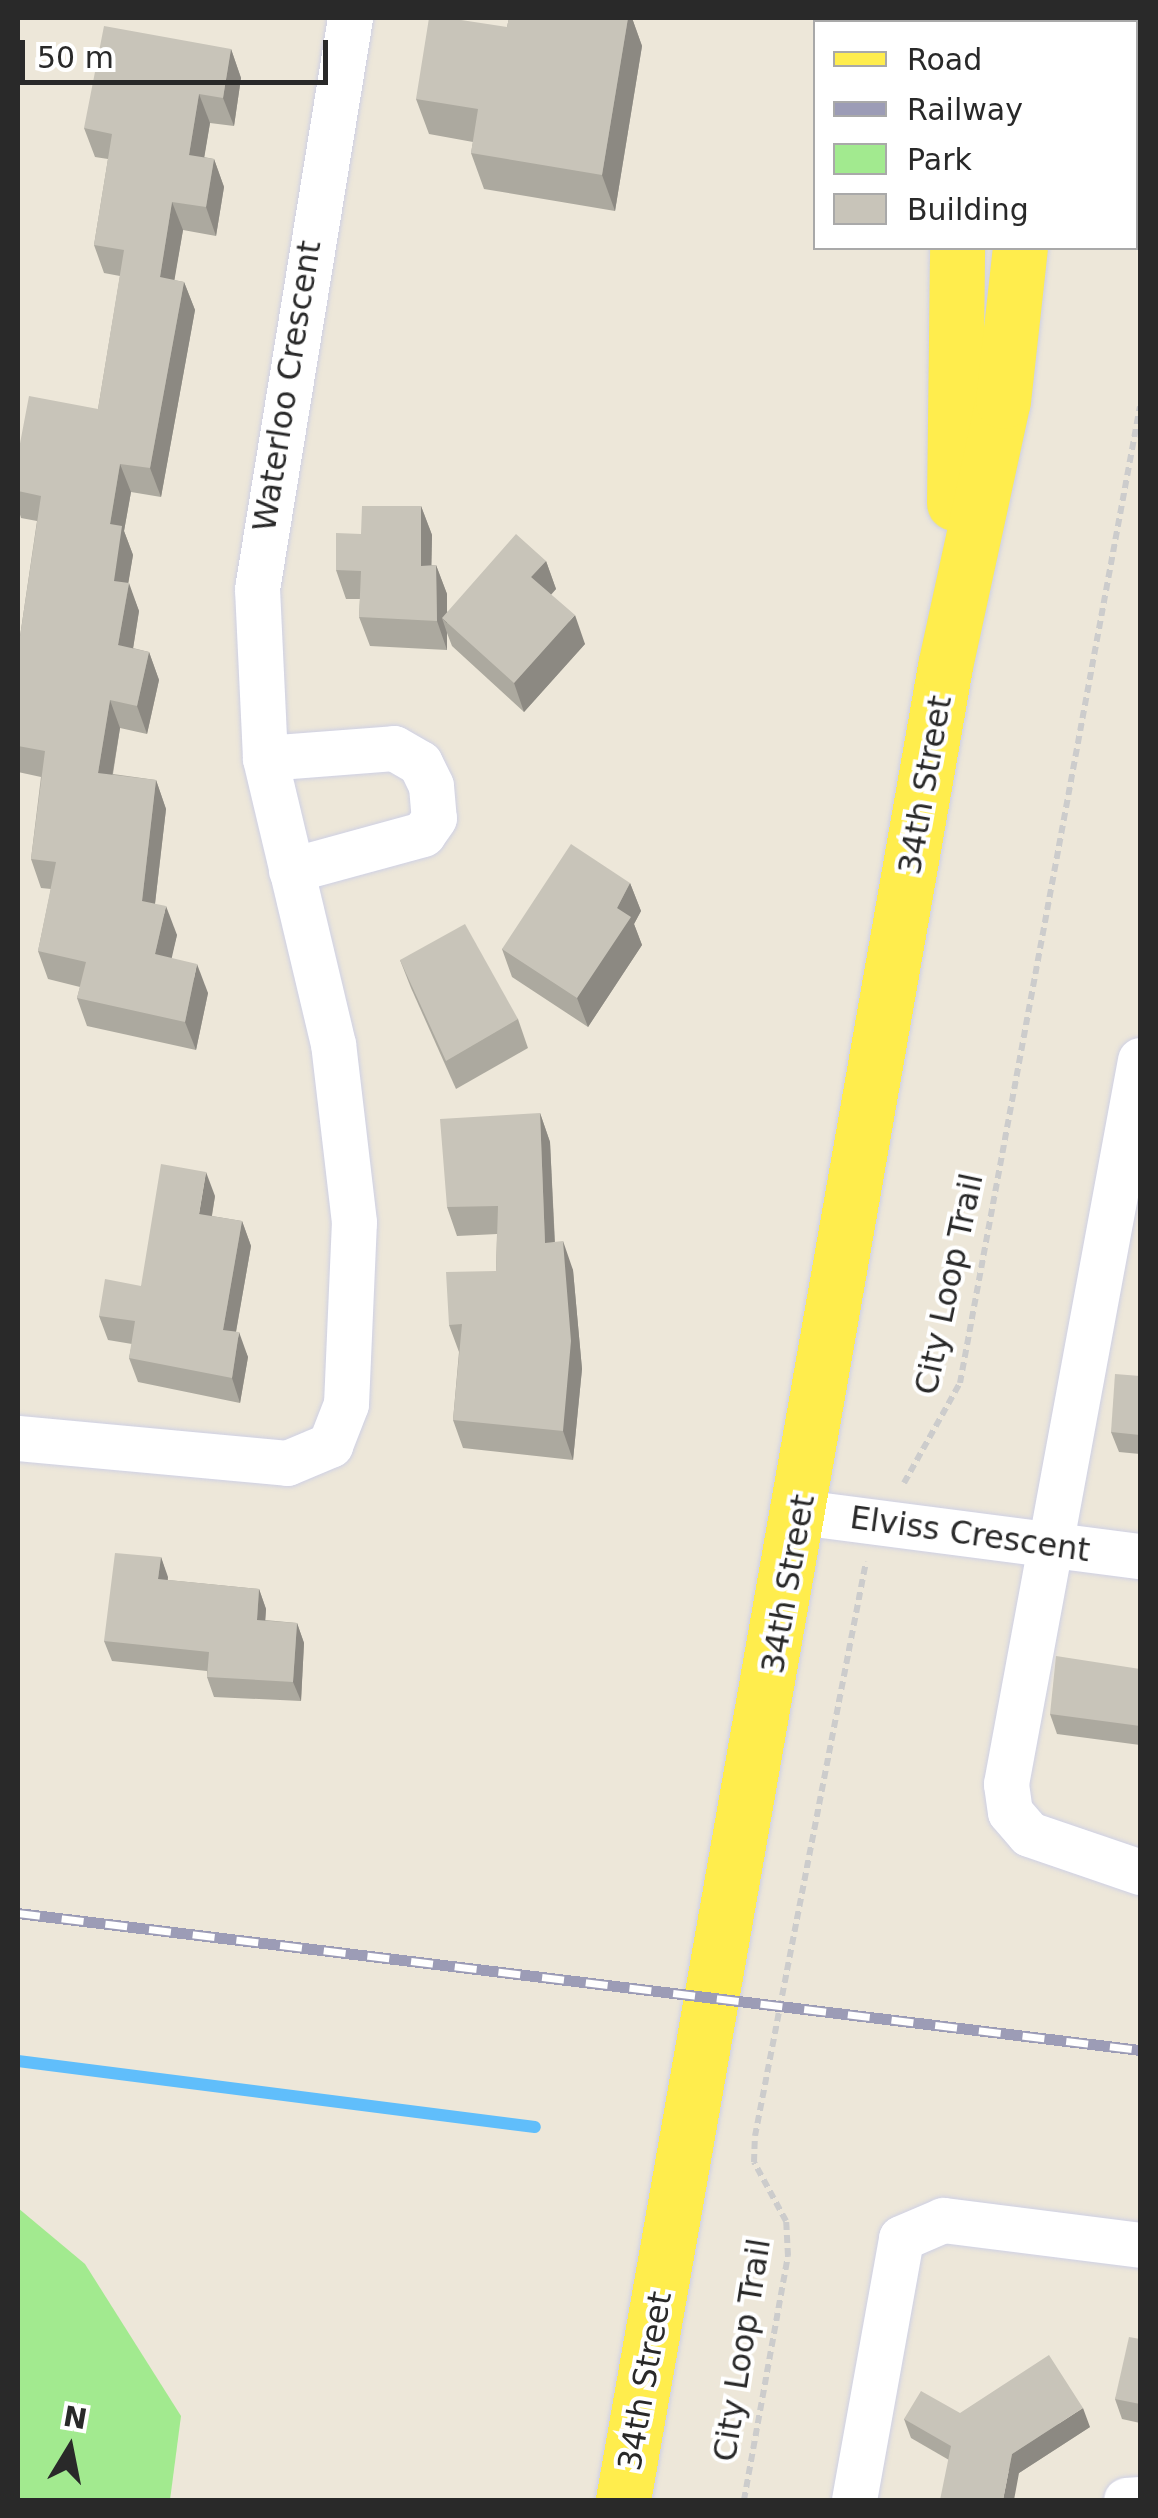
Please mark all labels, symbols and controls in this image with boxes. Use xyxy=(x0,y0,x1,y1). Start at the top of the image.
scale bar xyxy=(25,20,332,82)
legend xyxy=(813,20,1138,250)
text: 50 m xyxy=(37,40,114,75)
text: Road xyxy=(907,42,982,77)
text: Railway xyxy=(907,92,1023,127)
text: Park xyxy=(907,142,972,177)
text: Building xyxy=(907,192,1029,227)
street label: Waterloo Crescent xyxy=(245,238,329,534)
street label: 34th Street xyxy=(890,693,960,877)
street label: City Loop Trail xyxy=(907,1170,991,1398)
street label: 34th Street xyxy=(753,1492,823,1676)
street label: Elviss Crescent xyxy=(848,1498,1092,1570)
street label: City Loop Trail xyxy=(705,2236,779,2464)
street label: 34th Street xyxy=(610,2289,680,2473)
north arrow xyxy=(20,2398,120,2498)
text: N xyxy=(61,2400,90,2436)

